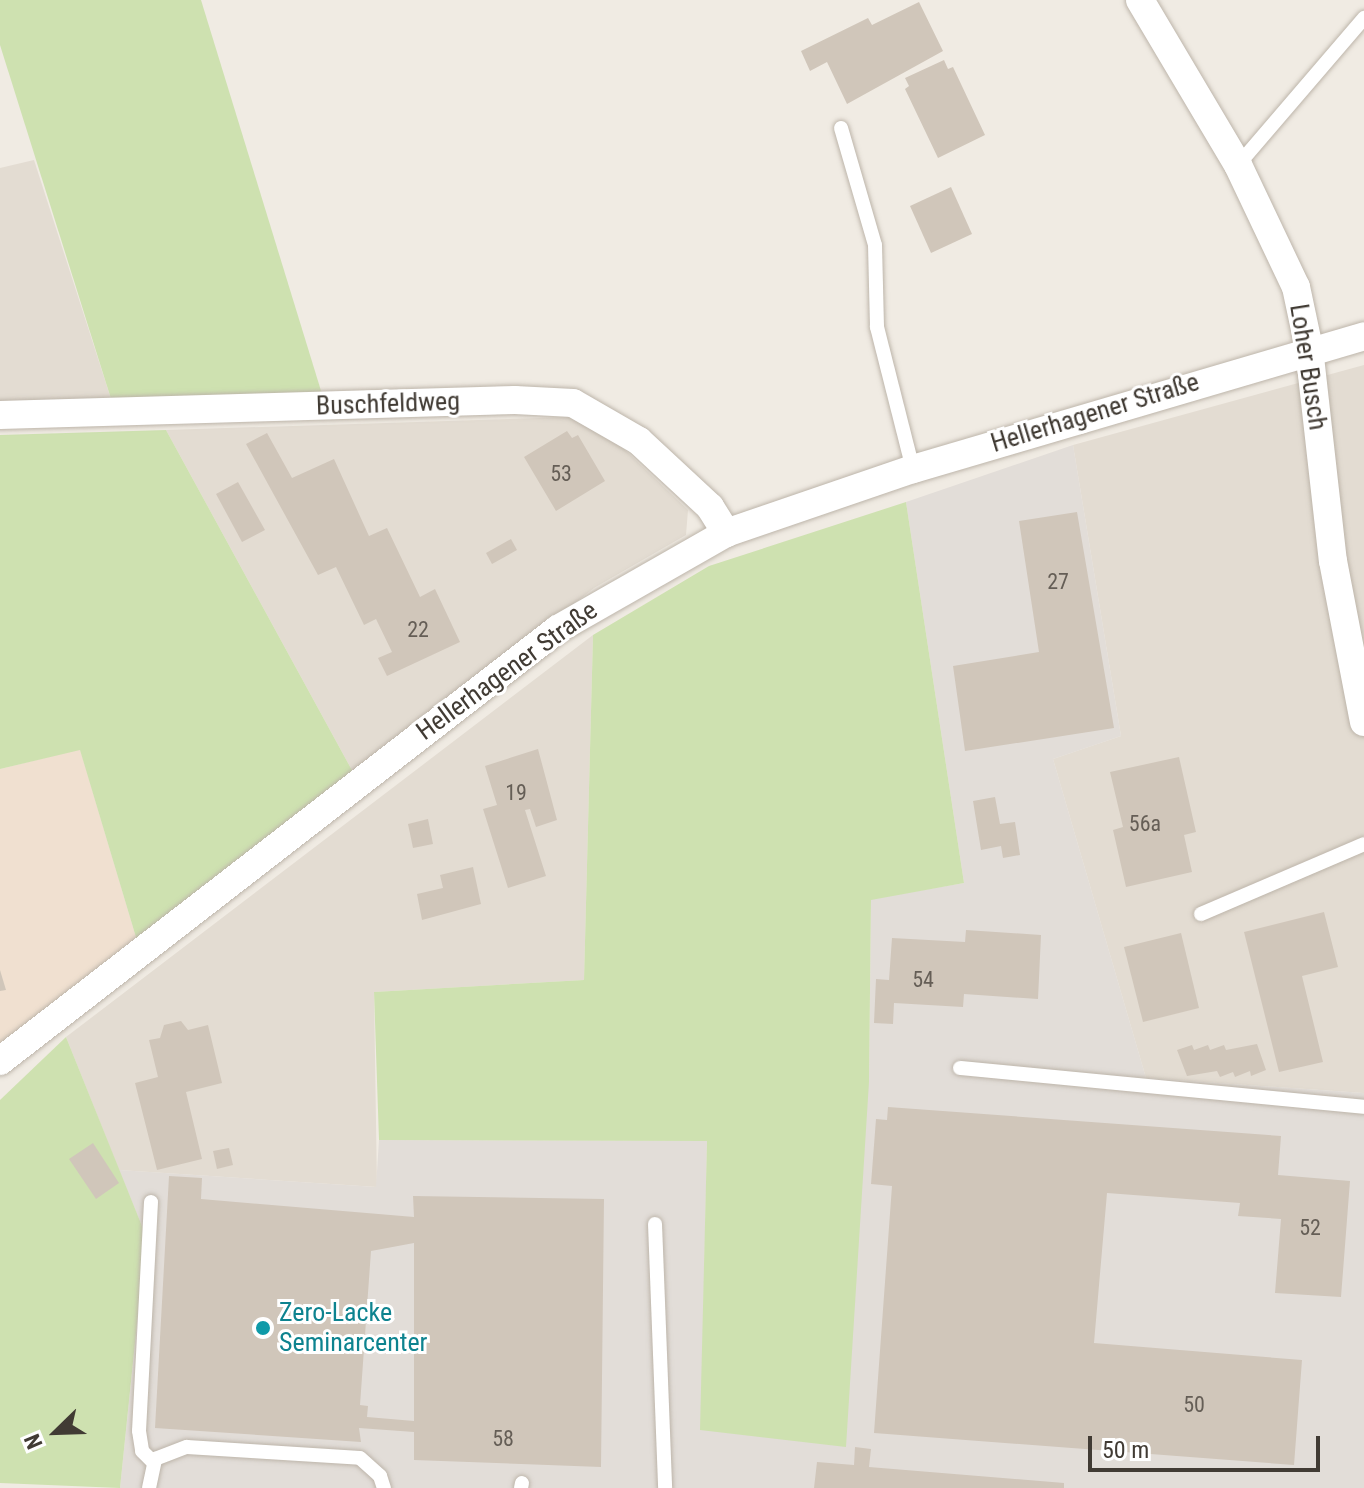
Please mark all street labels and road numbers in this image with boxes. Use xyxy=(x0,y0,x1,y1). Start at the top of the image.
street label: Loher Busch xyxy=(1283,302,1333,432)
street label: Hellerhagener Straße xyxy=(987,367,1203,459)
street label: Buschfeldweg xyxy=(315,386,461,422)
street label: Hellerhagener Straße xyxy=(411,595,603,747)

